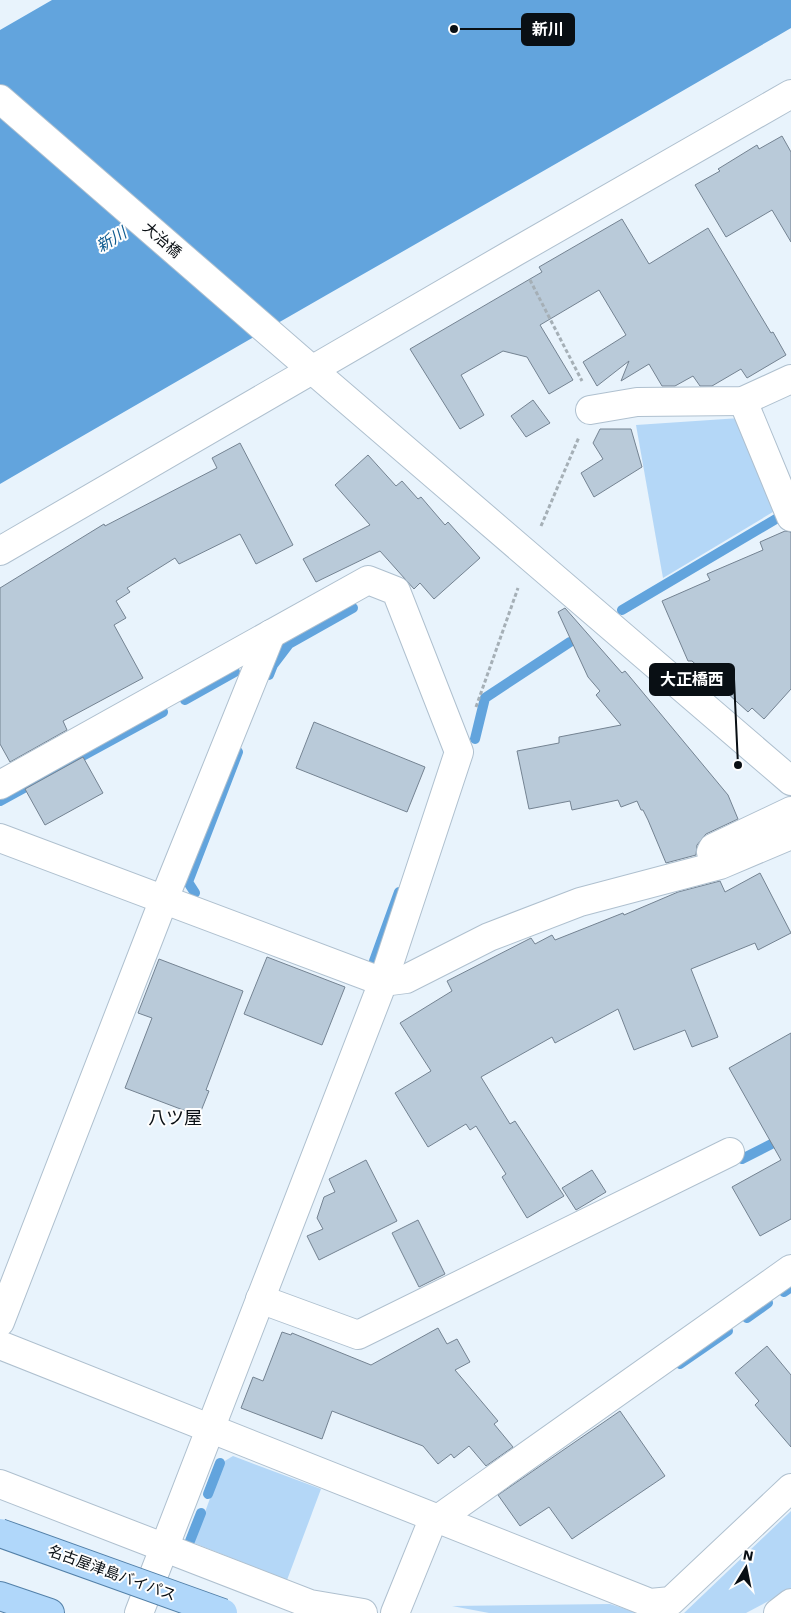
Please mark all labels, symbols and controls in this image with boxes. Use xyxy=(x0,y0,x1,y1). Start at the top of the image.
callout: 新川 xyxy=(522,14,574,45)
text: 新川 xyxy=(532,20,564,39)
street label: 大治橋 xyxy=(139,218,185,262)
water label: 新川 xyxy=(93,222,132,256)
callout: 大正橋西 xyxy=(650,664,734,695)
text: 大正橋西 xyxy=(660,670,724,689)
district label: 八ツ屋 xyxy=(148,1107,202,1128)
street label: 名古屋津島バイパス xyxy=(46,1542,178,1604)
north arrow xyxy=(721,1543,771,1593)
text: N xyxy=(742,1546,755,1564)

